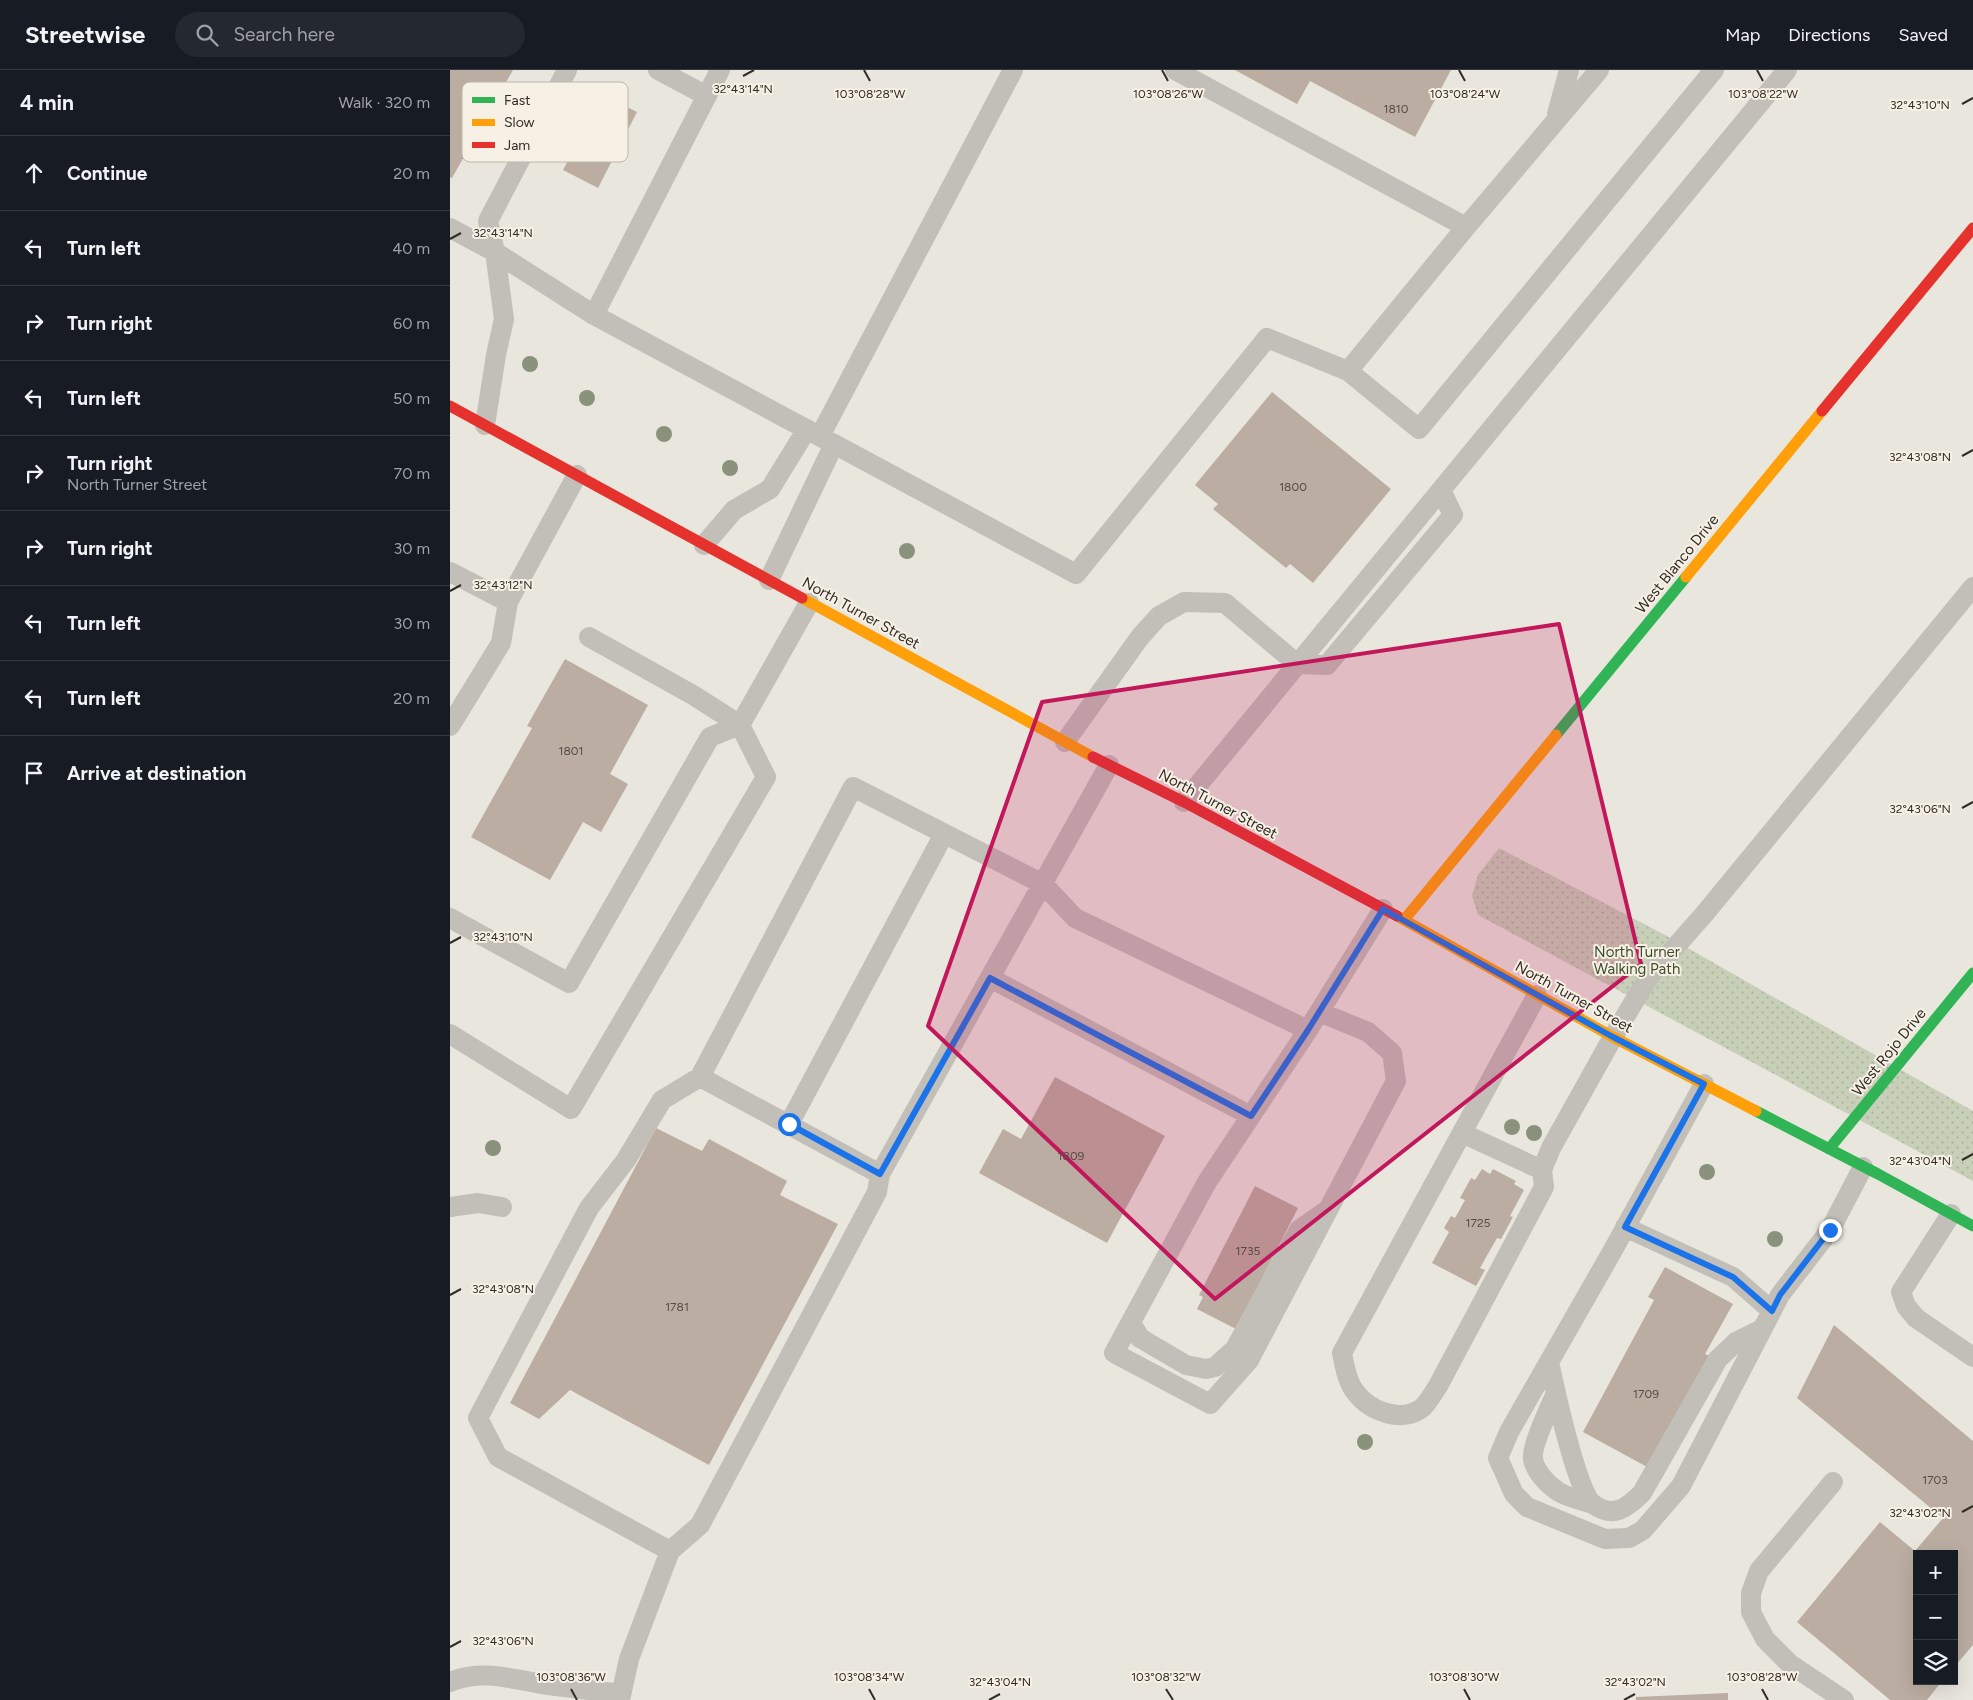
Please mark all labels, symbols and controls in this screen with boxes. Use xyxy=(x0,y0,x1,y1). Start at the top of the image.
search box xyxy=(175,12,525,57)
text: Streetwise xyxy=(25,20,145,49)
icon: search xyxy=(193,21,221,49)
text: Search here xyxy=(233,23,335,46)
text: Map xyxy=(1725,24,1760,46)
text: Directions xyxy=(1788,24,1870,46)
text: Saved xyxy=(1898,24,1948,46)
legend xyxy=(462,82,628,162)
text: 32°43'14"N xyxy=(713,82,773,96)
text: 103°08'28"W xyxy=(835,87,906,101)
text: 103°08'26"W xyxy=(1133,87,1203,101)
text: 103°08'24"W xyxy=(1430,87,1501,101)
text: 103°08'22"W xyxy=(1728,87,1798,101)
text: 4 min xyxy=(20,90,74,115)
text: Fast xyxy=(504,92,530,109)
text: Walk · 320 m xyxy=(338,93,430,112)
text: 32°43'10"N xyxy=(1890,98,1950,112)
house number: 1810 xyxy=(1384,102,1409,116)
text: Slow xyxy=(504,114,535,131)
text: Jam xyxy=(504,137,530,154)
icon: ahead xyxy=(20,159,48,187)
text: Continue xyxy=(67,162,147,185)
text: 20 m xyxy=(393,164,430,183)
text: 32°43'14"N xyxy=(473,226,533,240)
icon: left xyxy=(20,234,48,262)
text: Turn left xyxy=(67,237,141,260)
text: 40 m xyxy=(392,239,430,258)
icon: right xyxy=(20,309,48,337)
text: Turn right xyxy=(67,312,153,335)
text: 60 m xyxy=(393,314,430,333)
icon: left xyxy=(20,384,48,412)
text: Turn left xyxy=(67,387,141,410)
text: 50 m xyxy=(393,389,430,408)
text: 32°43'08"N xyxy=(1889,450,1951,464)
text: Turn right xyxy=(67,452,153,475)
icon: right xyxy=(20,459,48,487)
text: 70 m xyxy=(394,464,430,483)
text: North Turner Street xyxy=(67,475,207,494)
house number: 1800 xyxy=(1279,480,1307,494)
street label: West Blanco Drive xyxy=(1632,511,1722,617)
icon: right xyxy=(20,534,48,562)
text: Turn right xyxy=(67,537,153,560)
text: 30 m xyxy=(393,539,430,558)
street label: North Turner Street xyxy=(799,573,923,653)
text: 32°43'12"N xyxy=(474,578,532,592)
icon: left xyxy=(20,609,48,637)
text: Turn left xyxy=(67,612,141,635)
text: 30 m xyxy=(393,614,430,633)
icon: left xyxy=(20,684,48,712)
text: Turn left xyxy=(67,687,141,710)
text: 20 m xyxy=(393,689,430,708)
house number: 1801 xyxy=(559,744,583,758)
icon: arrive xyxy=(20,759,48,787)
text: Arrive at destination xyxy=(67,762,246,785)
street label: North Turner Street xyxy=(1156,765,1281,843)
text: 32°43'06"N xyxy=(1889,802,1951,816)
text: 32°43'10"N xyxy=(473,930,533,944)
park label: North Turner Walking Path xyxy=(1594,943,1680,978)
street label: North Turner Street xyxy=(1512,957,1636,1037)
street label: West Rojo Drive xyxy=(1848,1005,1930,1099)
route start xyxy=(778,1113,801,1136)
house number: 1809 xyxy=(1058,1149,1085,1163)
text: 32°43'04"N xyxy=(1889,1154,1951,1168)
house number: 1725 xyxy=(1465,1216,1491,1230)
route end xyxy=(1819,1219,1842,1242)
house number: 1735 xyxy=(1236,1244,1261,1258)
text: 32°43'08"N xyxy=(472,1282,534,1296)
house number: 1781 xyxy=(665,1300,689,1314)
house number: 1709 xyxy=(1633,1387,1659,1401)
house number: 1703 xyxy=(1922,1473,1948,1487)
text: 32°43'02"N xyxy=(1889,1506,1951,1520)
map controls xyxy=(1913,1550,1958,1685)
button: + xyxy=(1913,1550,1958,1595)
button: − xyxy=(1913,1595,1958,1640)
text: 32°43'06"N xyxy=(472,1634,534,1648)
button: layers xyxy=(1913,1640,1958,1685)
text: 103°08'36"W xyxy=(536,1670,606,1684)
text: 103°08'34"W xyxy=(834,1670,905,1684)
text: 103°08'32"W xyxy=(1131,1670,1201,1684)
text: 103°08'30"W xyxy=(1429,1670,1500,1684)
text: 103°08'28"W xyxy=(1727,1670,1798,1684)
text: 32°43'04"N xyxy=(969,1675,1031,1689)
text: 32°43'02"N xyxy=(1604,1675,1666,1689)

